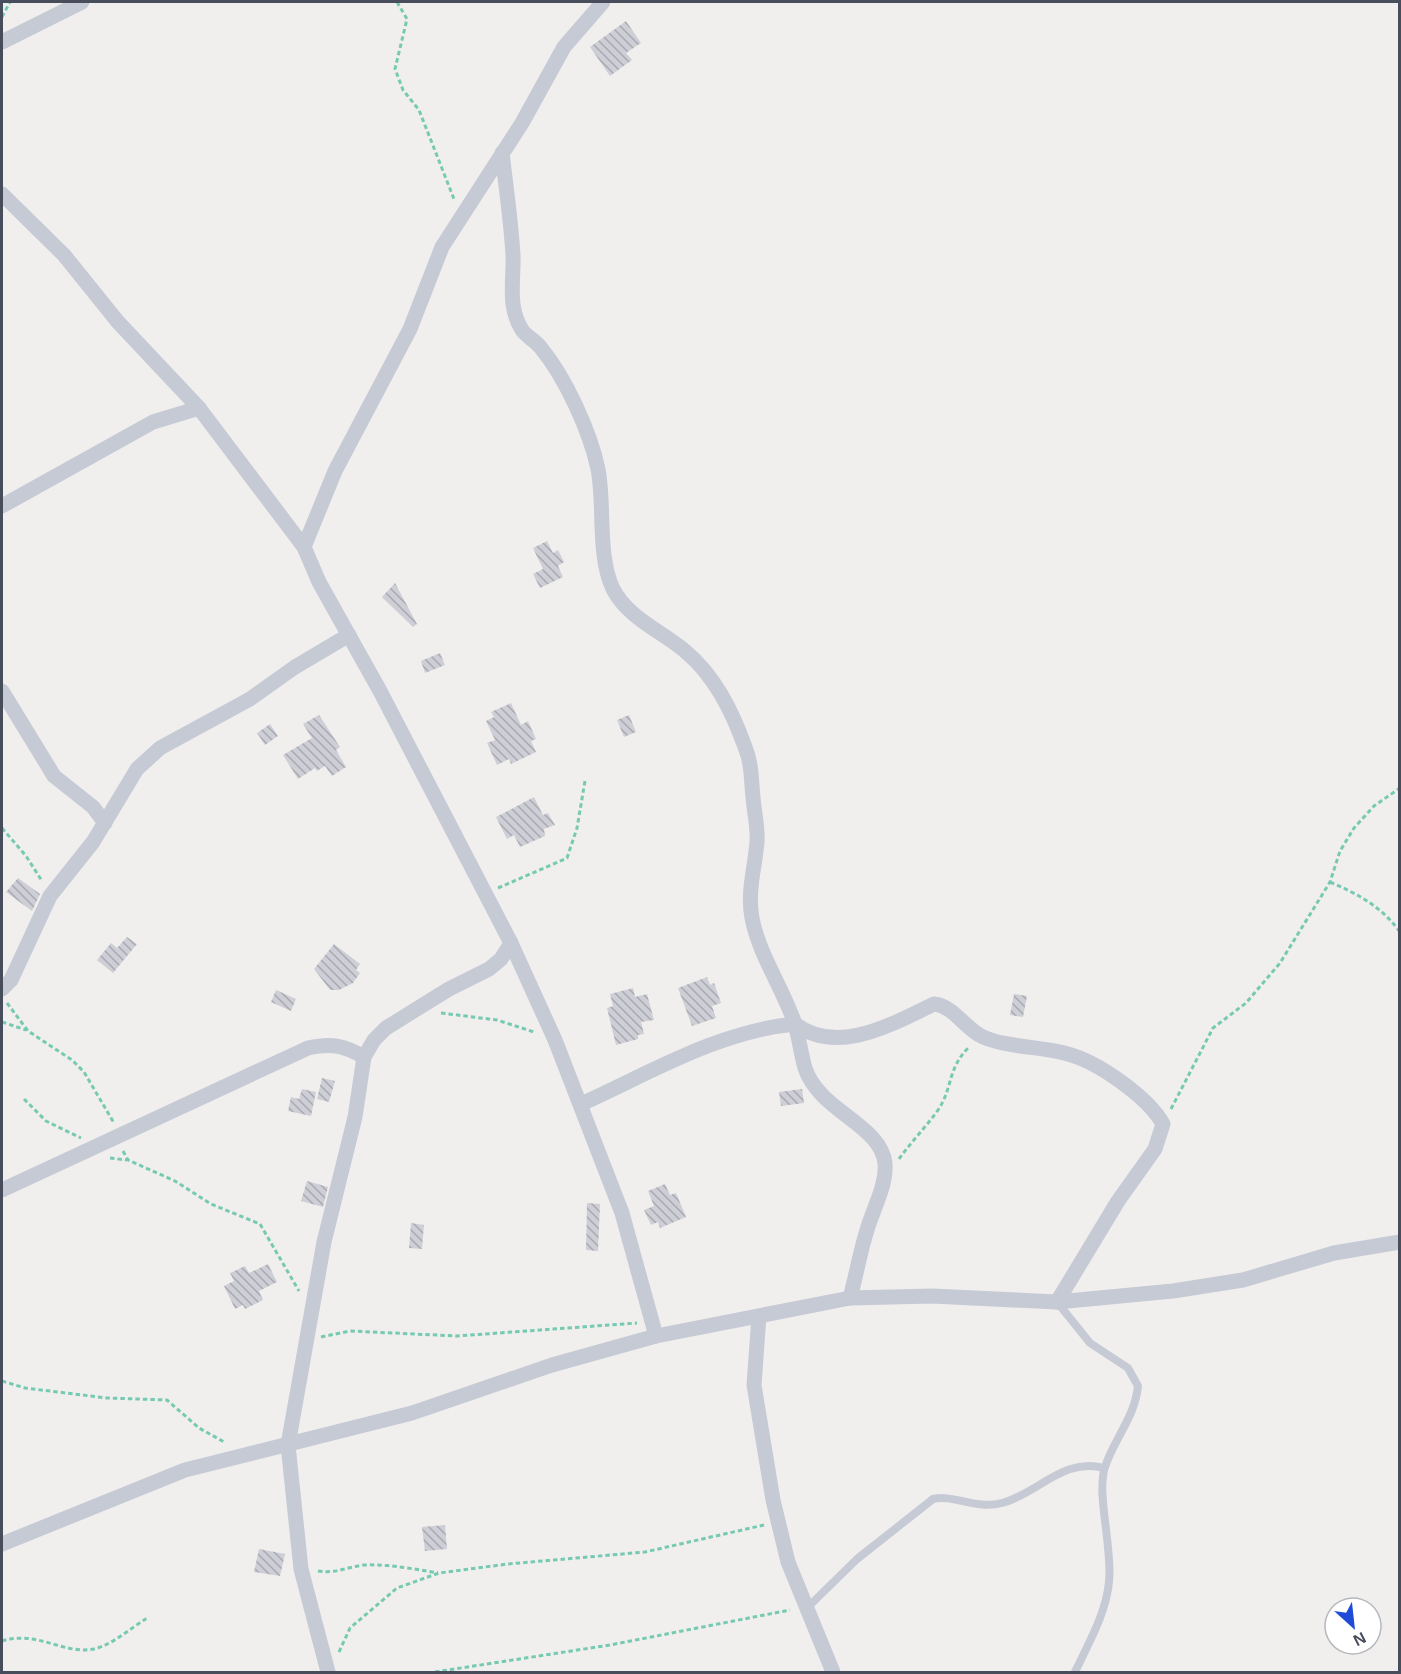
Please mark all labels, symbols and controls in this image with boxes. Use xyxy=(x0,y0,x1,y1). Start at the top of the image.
north arrow xyxy=(1323,1596,1383,1656)
text: N xyxy=(1351,1629,1369,1649)

